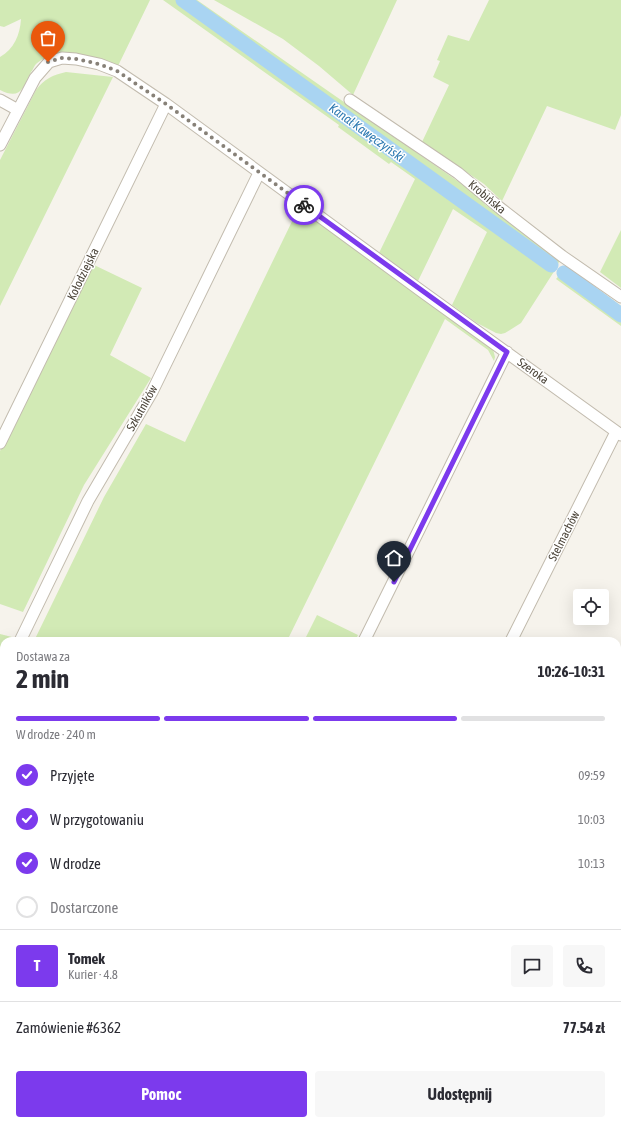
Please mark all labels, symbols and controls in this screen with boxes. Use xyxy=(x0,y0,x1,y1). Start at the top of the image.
pin xyxy=(31,21,65,62)
icon: bag xyxy=(37,27,59,49)
water label: Kanał Kawęczyński xyxy=(326,100,407,165)
street label: Krobińska xyxy=(465,177,509,217)
courier xyxy=(284,185,324,225)
icon: bike xyxy=(293,194,315,216)
street label: Kołodziejska xyxy=(64,246,102,302)
street label: Szeroka xyxy=(515,355,551,387)
street label: Szkutników xyxy=(124,383,160,433)
street label: Stelmachów xyxy=(545,509,583,563)
pin xyxy=(377,541,411,582)
icon: home xyxy=(383,547,405,569)
map controls xyxy=(573,589,609,625)
button: locate xyxy=(573,589,609,625)
text: Dostawa za xyxy=(16,649,70,664)
text: 10:26–10:31 xyxy=(537,663,605,680)
text: 2 min xyxy=(16,664,69,694)
text: W drodze · 240 m xyxy=(16,727,96,742)
icon: check xyxy=(16,764,38,786)
text: Przyjęte xyxy=(50,767,95,784)
text: 09:59 xyxy=(578,768,605,783)
icon: check xyxy=(16,808,38,830)
text: W przygotowaniu xyxy=(50,811,144,828)
text: 10:03 xyxy=(578,812,605,827)
icon: check xyxy=(16,852,38,874)
text: W drodze xyxy=(50,855,101,872)
text: 10:13 xyxy=(578,856,605,871)
text: Dostarczone xyxy=(50,899,118,916)
button: chat xyxy=(511,945,553,987)
button: phone xyxy=(563,945,605,987)
text: Tomek xyxy=(68,950,105,967)
text: T xyxy=(34,957,40,974)
text: Kurier · 4.8 xyxy=(68,967,118,982)
text: Zamówienie #6362 xyxy=(16,1019,121,1036)
text: 77.54 zł xyxy=(563,1019,605,1036)
button: Pomoc xyxy=(16,1071,307,1117)
button: Udostępnij xyxy=(315,1071,605,1117)

